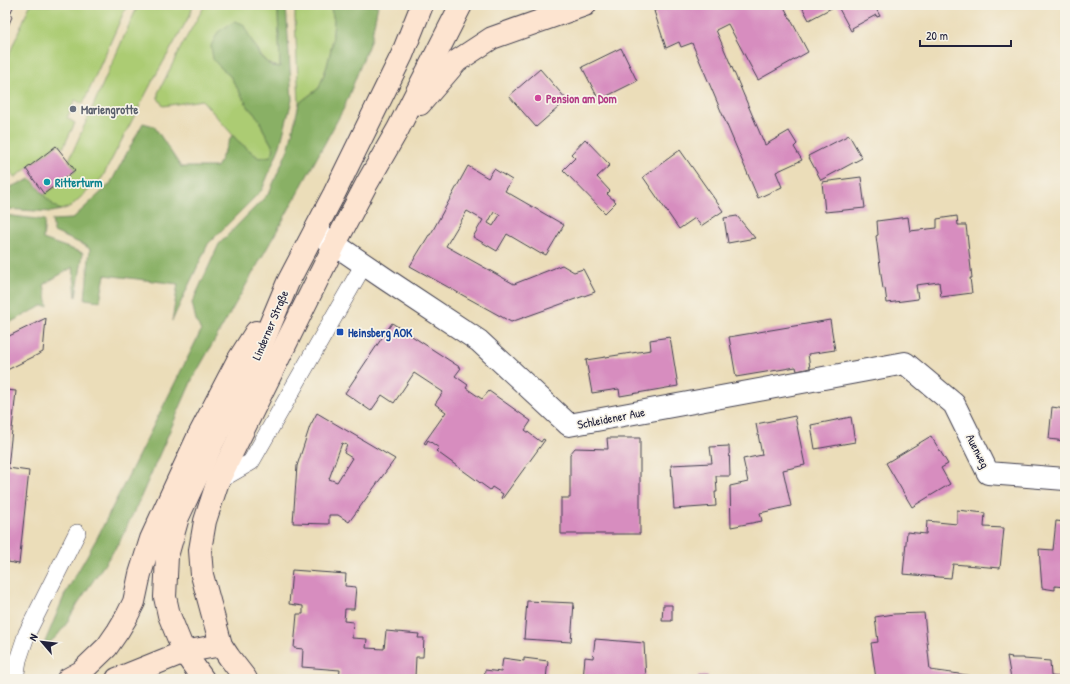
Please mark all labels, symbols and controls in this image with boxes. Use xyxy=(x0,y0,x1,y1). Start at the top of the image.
scale bar xyxy=(920,22,1011,48)
text: 20 m xyxy=(926,27,948,44)
place label: Pension am Dom xyxy=(546,90,617,107)
marker: Pension am Dom xyxy=(533,93,543,103)
place label: Mariengrotte xyxy=(81,101,138,119)
marker: Mariengrotte xyxy=(68,104,78,114)
place label: Ritterturm xyxy=(55,174,103,191)
marker: Ritterturm xyxy=(42,177,52,187)
street label: Linderner Straße xyxy=(248,287,292,363)
place label: Heinsberg AOK xyxy=(348,324,413,342)
marker: Heinsberg AOK xyxy=(335,327,345,337)
street label: Schleidener Aue xyxy=(576,403,646,433)
street label: Auenweg xyxy=(962,431,994,471)
north arrow xyxy=(22,622,62,662)
text: N xyxy=(26,631,41,643)

